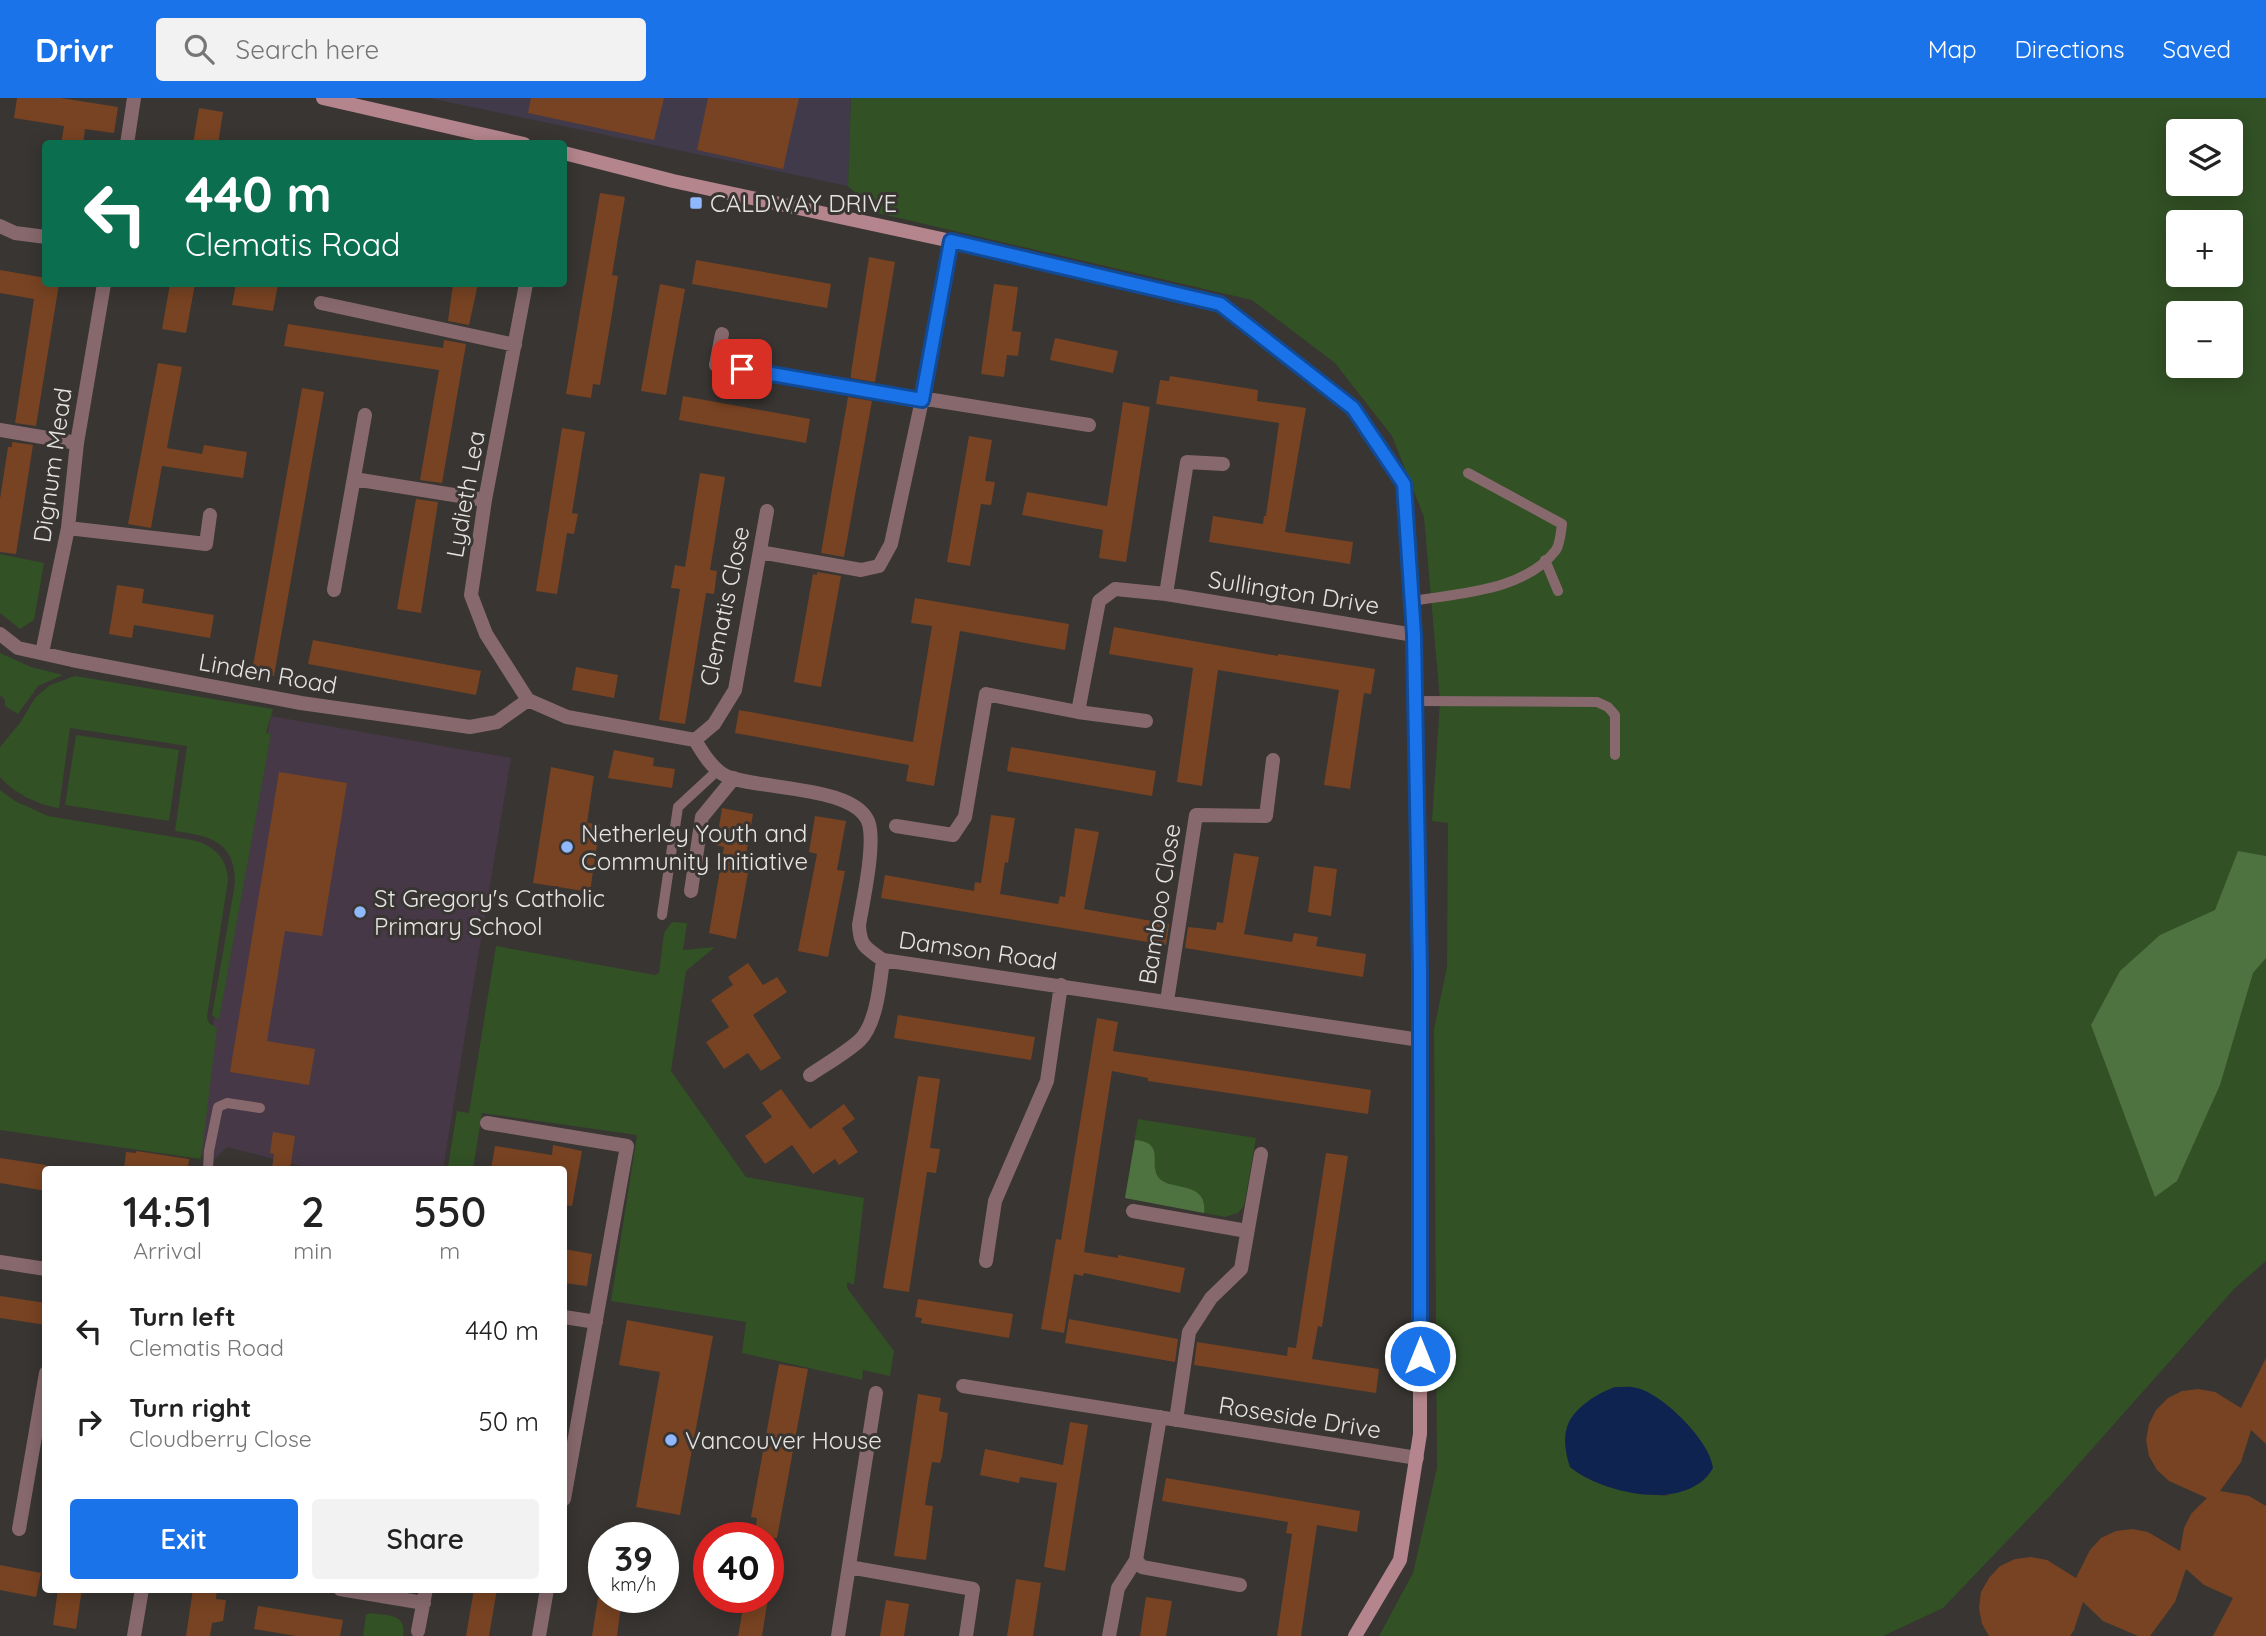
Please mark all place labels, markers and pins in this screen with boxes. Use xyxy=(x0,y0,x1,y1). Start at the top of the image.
place label: CALDWAY DRIVE xyxy=(710,188,897,218)
marker: CALDWAY DRIVE xyxy=(688,195,704,211)
pin xyxy=(712,339,772,399)
place label: Netherley Youth and Community Initiative xyxy=(581,818,808,876)
marker: Netherley Youth and Community Initiative xyxy=(559,839,575,855)
place label: St Gregory's Catholic Primary School xyxy=(374,883,605,941)
marker: St Gregory's Catholic Primary School xyxy=(352,904,368,920)
place label: Vancouver House xyxy=(685,1425,882,1455)
marker: Vancouver House xyxy=(663,1432,679,1448)

